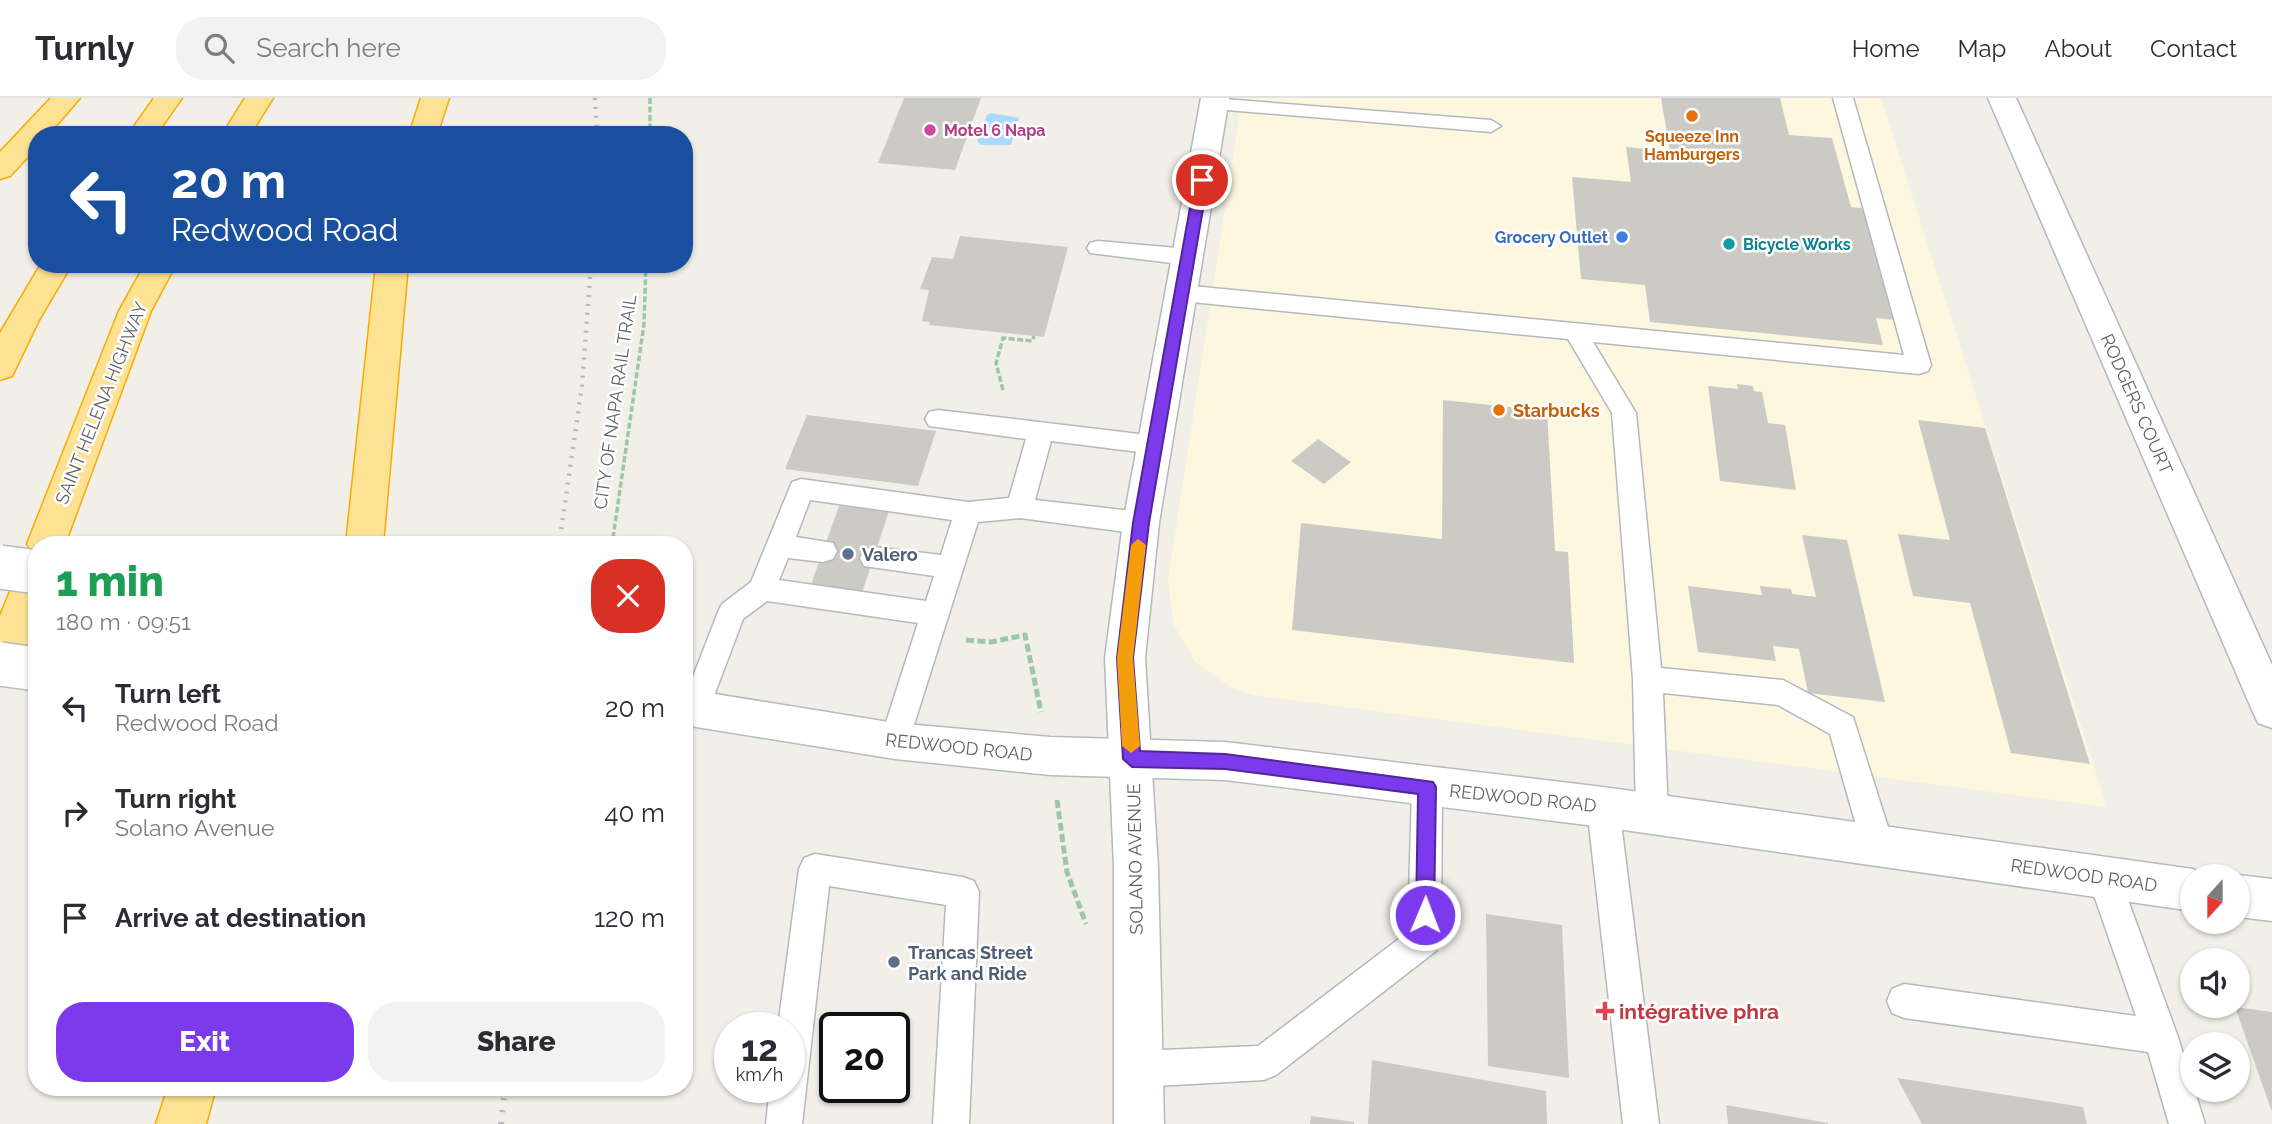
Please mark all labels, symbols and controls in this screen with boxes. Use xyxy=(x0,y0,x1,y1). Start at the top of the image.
search box xyxy=(176,17,666,80)
text: Turnly xyxy=(35,29,134,68)
icon: search xyxy=(200,29,238,67)
text: Search here xyxy=(256,33,401,63)
text: Home xyxy=(1852,34,1920,63)
text: Map xyxy=(1958,34,2006,63)
text: About xyxy=(2044,34,2112,63)
text: Contact xyxy=(2150,34,2237,63)
marker: Squeeze Inn Hamburgers xyxy=(1684,108,1700,124)
place label: Motel 6 Napa xyxy=(944,121,1046,140)
marker: Motel 6 Napa xyxy=(922,122,938,138)
place label: Squeeze Inn Hamburgers xyxy=(1644,127,1740,164)
pin xyxy=(1172,150,1232,210)
text: 20 m xyxy=(171,152,286,209)
icon: left xyxy=(56,154,147,245)
icon: arrive xyxy=(1183,161,1221,199)
text: Redwood Road xyxy=(171,211,398,248)
place label: Grocery Outlet xyxy=(1495,228,1608,247)
marker: Grocery Outlet xyxy=(1614,229,1630,245)
place label: Bicycle Works xyxy=(1743,235,1851,254)
marker: Bicycle Works xyxy=(1721,236,1737,252)
street label: CITY OF NAPA RAIL TRAIL xyxy=(590,293,641,511)
street label: SAINT HELENA HIGHWAY xyxy=(51,299,151,507)
street label: RODGERS COURT xyxy=(2097,331,2177,477)
place label: Starbucks xyxy=(1513,400,1600,421)
marker: Starbucks xyxy=(1491,402,1507,418)
place label: Valero xyxy=(862,544,918,565)
marker: Valero xyxy=(840,546,856,562)
text: 1 min xyxy=(56,557,164,606)
button: close xyxy=(591,559,665,633)
text: 180 m · 09:51 xyxy=(56,608,191,635)
text: Turn left xyxy=(115,679,221,709)
icon: left xyxy=(56,689,94,727)
text: 20 m xyxy=(605,693,665,723)
text: Redwood Road xyxy=(115,709,278,736)
street label: REDWOOD ROAD xyxy=(884,729,1034,765)
street label: REDWOOD ROAD xyxy=(1448,780,1598,816)
street label: SOLANO AVENUE xyxy=(1123,783,1147,935)
text: Turn right xyxy=(115,784,236,814)
icon: right xyxy=(56,794,94,832)
text: 40 m xyxy=(604,798,665,828)
text: Solano Avenue xyxy=(115,814,274,841)
street label: REDWOOD ROAD xyxy=(2009,854,2159,896)
north arrow xyxy=(2180,864,2250,934)
map controls xyxy=(2180,864,2250,1102)
position arrow xyxy=(1388,878,1462,952)
icon: arrive xyxy=(56,899,94,937)
text: Arrive at destination xyxy=(115,903,366,933)
text: 120 m xyxy=(594,903,665,933)
place label: Trancas Street Park and Ride xyxy=(908,942,1033,984)
button: sound xyxy=(2180,948,2250,1018)
marker: Trancas Street Park and Ride xyxy=(886,954,902,970)
place label: intégrative phra xyxy=(1619,999,1779,1024)
button: Exit xyxy=(56,1002,354,1082)
button: Share xyxy=(368,1002,665,1082)
marker: intégrative phra xyxy=(1597,1003,1613,1019)
speed limit sign: 20 xyxy=(819,1012,910,1103)
text: 12 xyxy=(741,1028,778,1069)
button: layers xyxy=(2180,1032,2250,1102)
text: km/h xyxy=(736,1064,783,1085)

